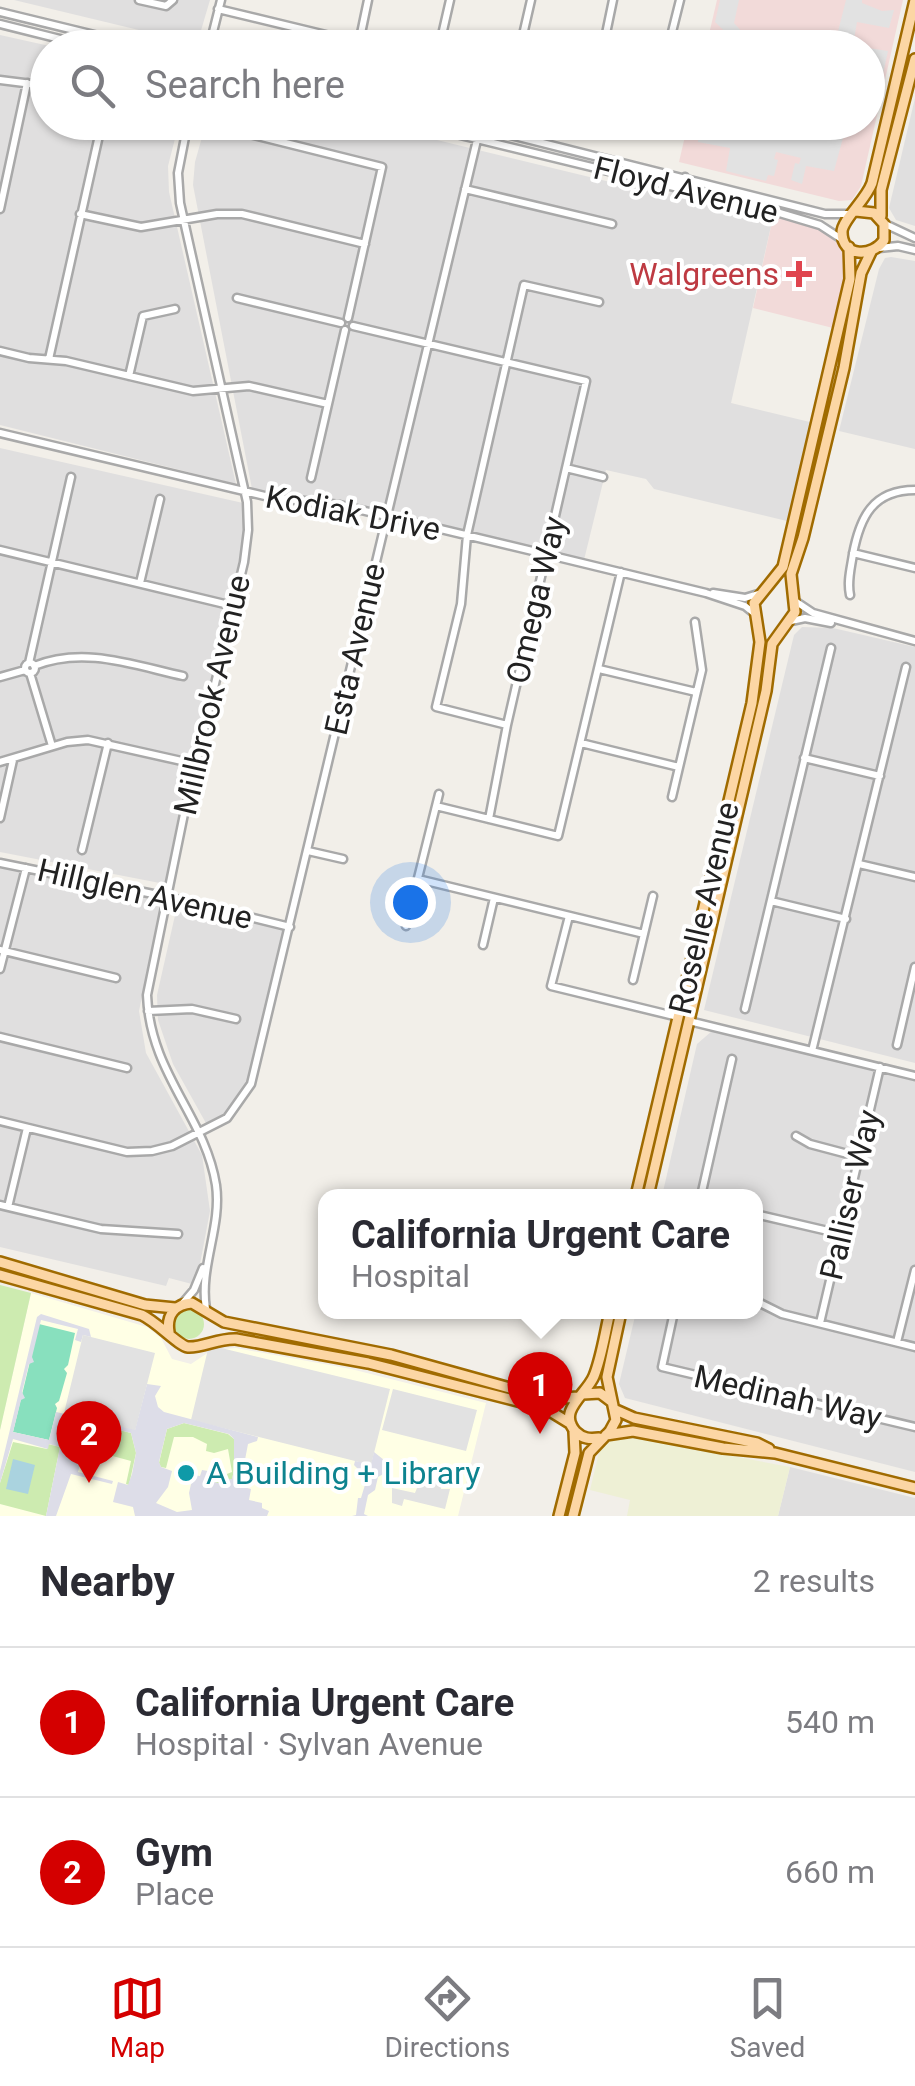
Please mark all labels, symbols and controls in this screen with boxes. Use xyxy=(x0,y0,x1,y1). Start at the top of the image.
search box xyxy=(30,30,885,140)
icon: search xyxy=(65,58,120,113)
text: Search here xyxy=(145,63,345,107)
street label: Floyd Avenue xyxy=(590,149,782,231)
place label: Walgreens xyxy=(629,255,779,293)
marker: Walgreens xyxy=(788,263,810,285)
street label: Kodiak Drive xyxy=(262,477,444,549)
street label: Omega Way xyxy=(498,513,574,687)
street label: Esta Avenue xyxy=(317,559,393,739)
street label: Millbrook Avenue xyxy=(166,571,258,819)
street label: Roselle Avenue xyxy=(661,798,747,1018)
street label: Hillglen Avenue xyxy=(34,851,256,937)
your location xyxy=(385,877,436,928)
street label: Palliser Way xyxy=(812,1106,888,1284)
popup xyxy=(318,1189,763,1319)
text: California Urgent Care xyxy=(351,1213,730,1257)
text: Hospital xyxy=(351,1257,470,1295)
pin: 1 xyxy=(508,1352,572,1434)
street label: Medinah Way xyxy=(690,1357,886,1437)
pin: 2 xyxy=(56,1400,122,1483)
place label: A Building + Library xyxy=(206,1454,480,1492)
marker: A Building + Library xyxy=(175,1462,197,1484)
text: Nearby xyxy=(40,1557,175,1606)
text: 2 results xyxy=(753,1562,875,1600)
text: California Urgent Care xyxy=(135,1681,514,1725)
text: 1 xyxy=(63,1703,82,1741)
text: 540 m xyxy=(785,1703,875,1741)
text: Hospital · Sylvan Avenue xyxy=(135,1725,483,1763)
text: Gym xyxy=(135,1831,213,1875)
text: 2 xyxy=(63,1853,82,1891)
text: 660 m xyxy=(785,1853,875,1891)
text: Place xyxy=(135,1875,214,1913)
tab: Map xyxy=(110,1971,165,2064)
tab: Directions xyxy=(384,1971,510,2064)
tab: Saved xyxy=(730,1971,805,2064)

